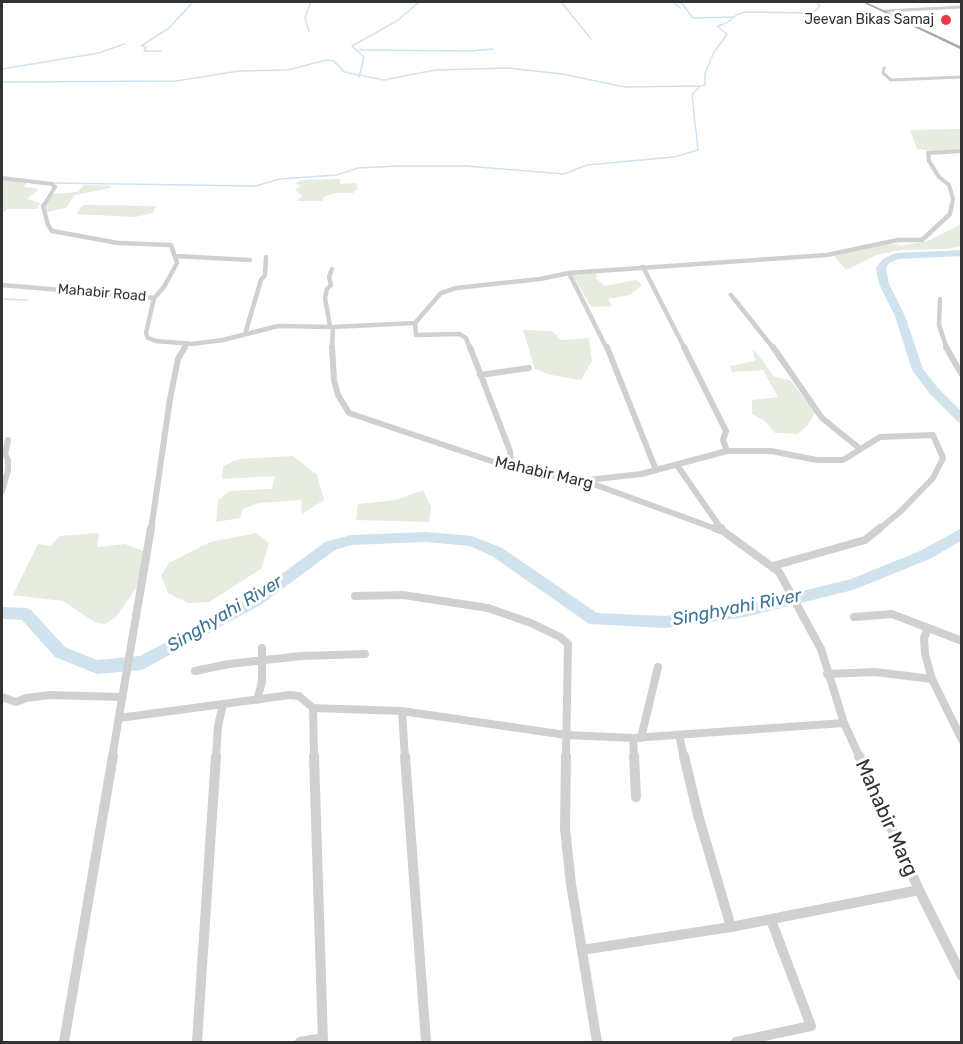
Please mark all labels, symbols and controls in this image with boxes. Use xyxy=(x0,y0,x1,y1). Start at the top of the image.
place label: Jeevan Bikas Samaj xyxy=(804,12,934,28)
marker: Jeevan Bikas Samaj xyxy=(939,13,953,27)
street label: Mahabir Road xyxy=(57,281,147,305)
street label: Mahabir Marg xyxy=(493,452,595,494)
water label: Singhyahi River xyxy=(163,571,287,657)
water label: Singhyahi River xyxy=(671,585,803,631)
street label: Mahabir Marg xyxy=(849,756,923,880)

